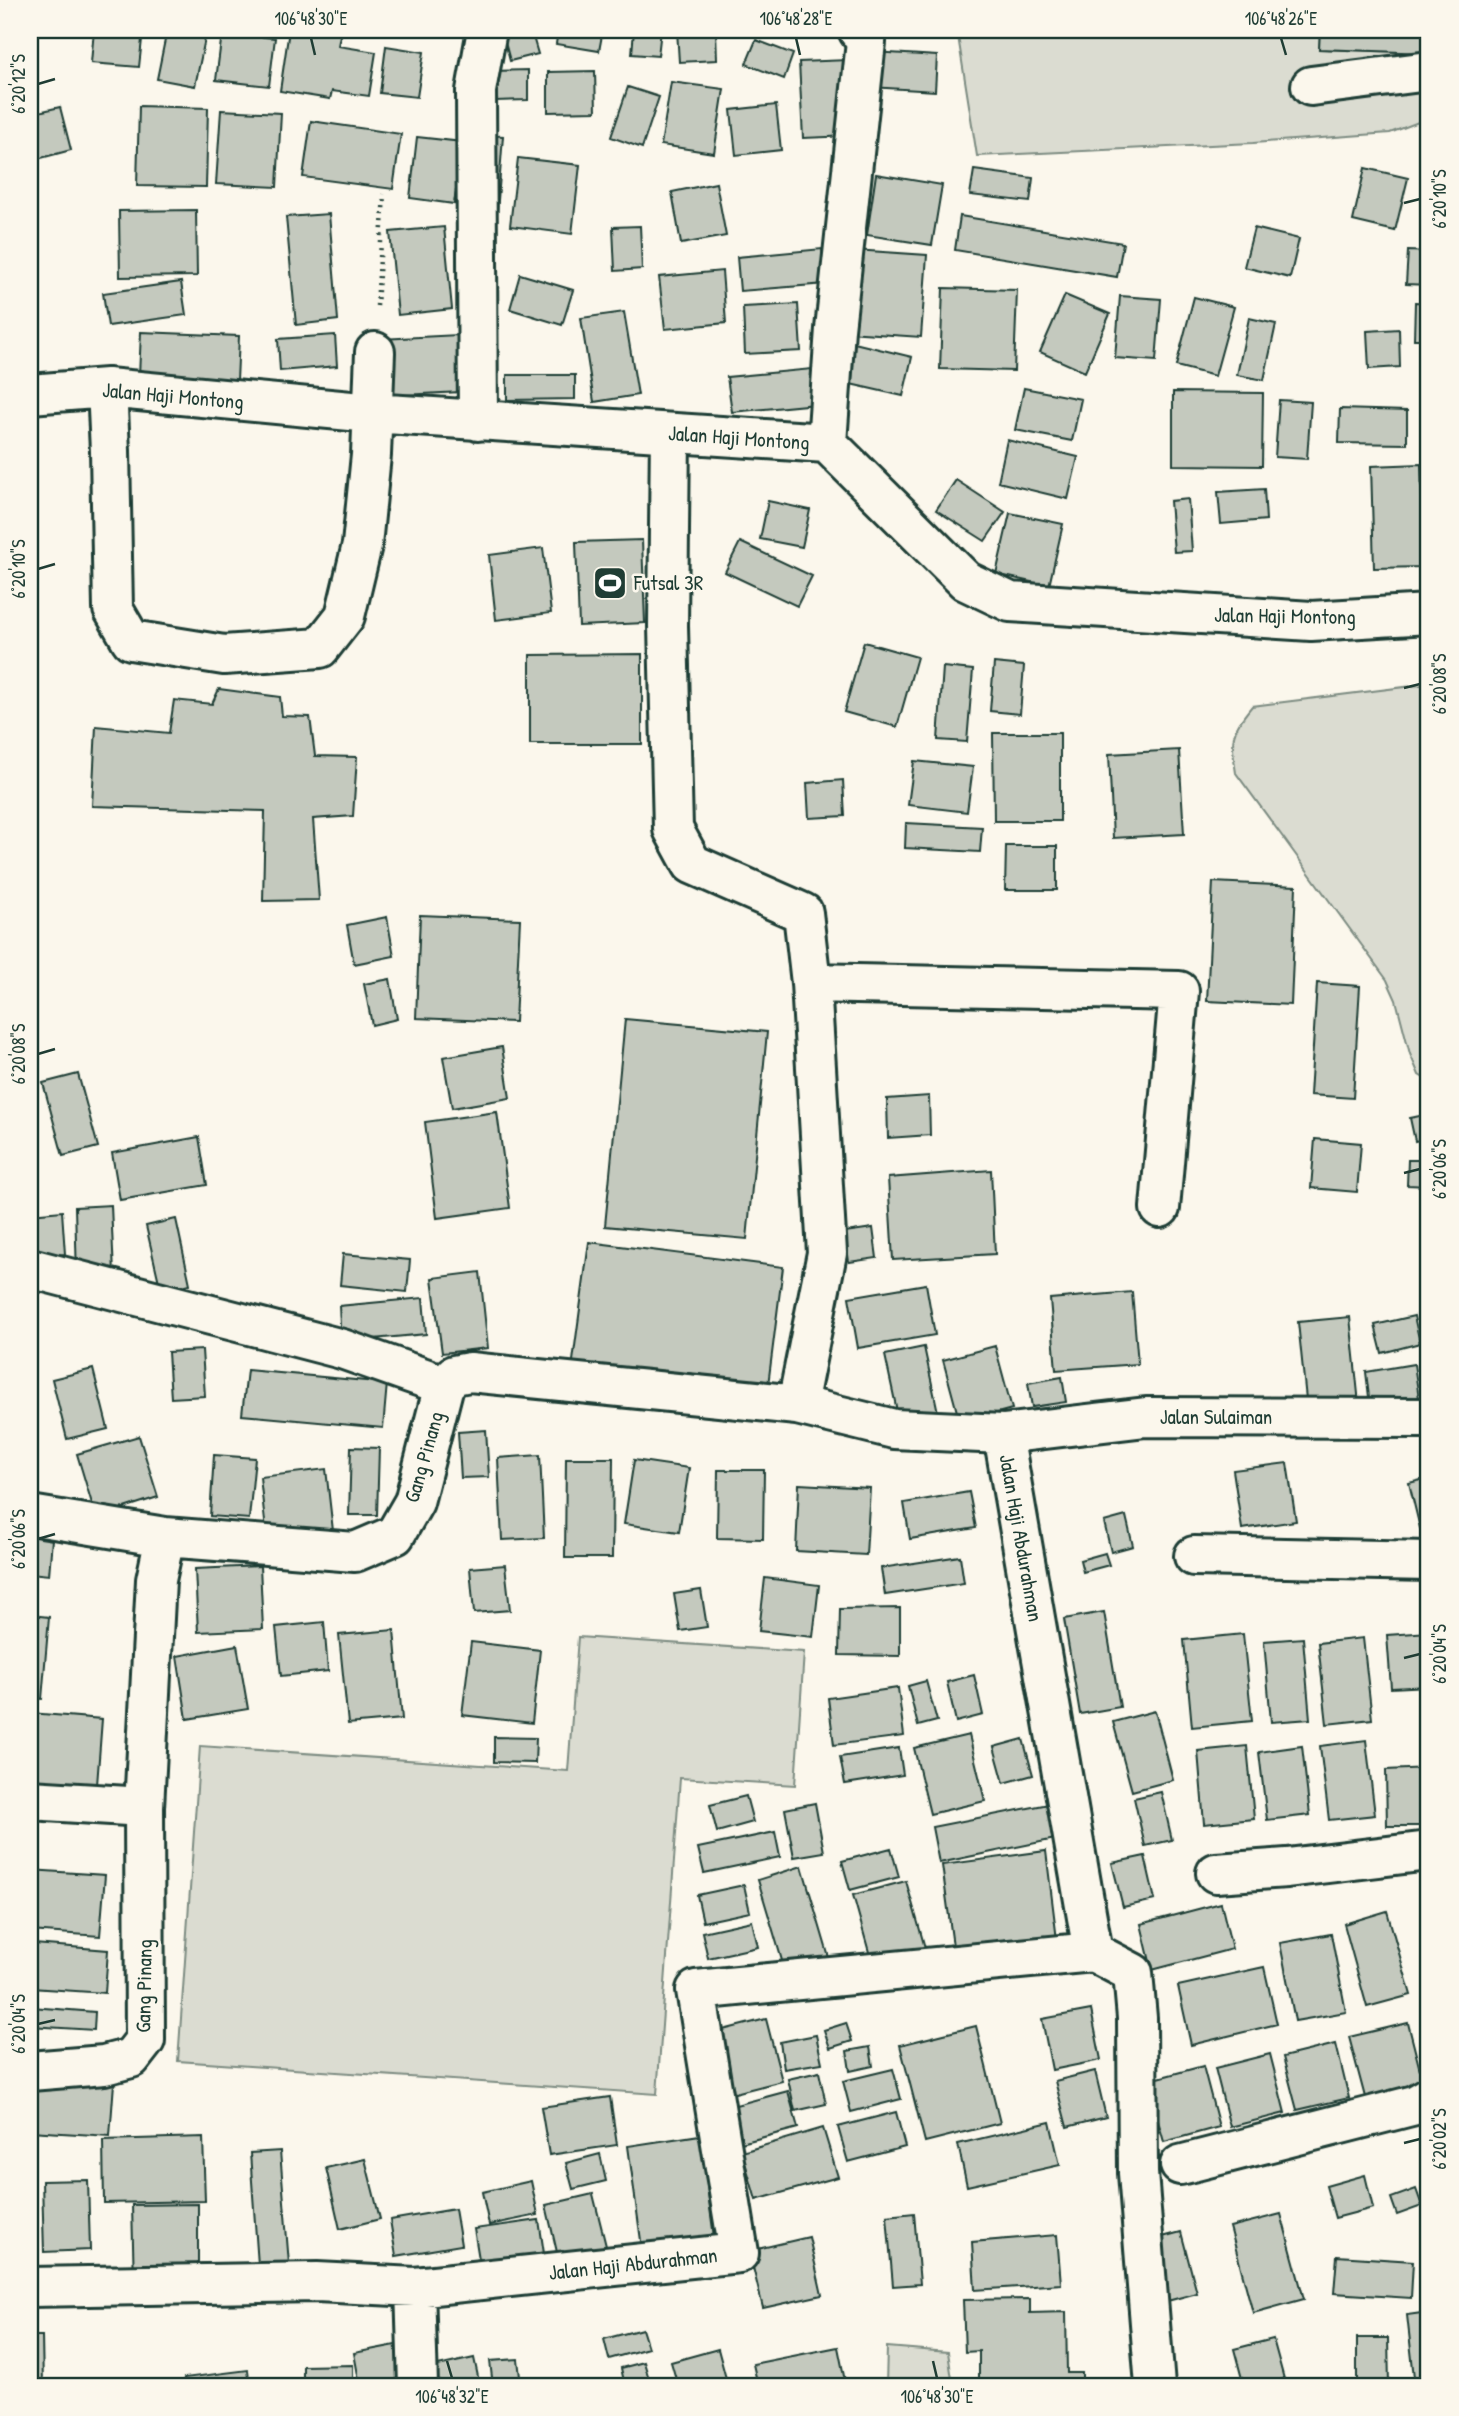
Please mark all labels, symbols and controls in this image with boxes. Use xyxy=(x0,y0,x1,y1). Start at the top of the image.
text: 106°48'30"E xyxy=(275,6,348,31)
text: 106°48'28"E xyxy=(759,6,833,31)
text: 106°48'26"E xyxy=(1245,6,1317,31)
text: 6°20'12"S xyxy=(6,54,31,114)
text: 6°20'10"S xyxy=(1427,169,1452,229)
street label: Jalan Haji Montong xyxy=(101,375,245,416)
street label: Jalan Haji Montong xyxy=(667,418,811,457)
text: 6°20'10"S xyxy=(6,539,31,599)
sports icon: Futsal 3R xyxy=(591,564,629,602)
place label: Futsal 3R xyxy=(633,568,703,597)
street label: Jalan Haji Montong xyxy=(1214,600,1356,631)
text: 6°20'08"S xyxy=(1427,654,1452,714)
text: 6°20'08"S xyxy=(6,1024,31,1084)
text: 6°20'06"S xyxy=(1427,1139,1452,1199)
street label: Jalan Sulaiman xyxy=(1160,1402,1272,1431)
street label: Gang Pinang xyxy=(397,1408,450,1506)
street label: Jalan Haji Abdurahman xyxy=(993,1452,1050,1624)
text: 6°20'06"S xyxy=(6,1509,31,1569)
text: 6°20'04"S xyxy=(1427,1624,1452,1684)
street label: Gang Pinang xyxy=(128,1939,159,2033)
text: 6°20'04"S xyxy=(6,1994,31,2054)
text: 6°20'02"S xyxy=(1427,2108,1452,2170)
street label: Jalan Haji Abdurahman xyxy=(547,2240,719,2287)
text: 106°48'32"E xyxy=(415,2384,489,2409)
text: 106°48'30"E xyxy=(901,2384,974,2409)

